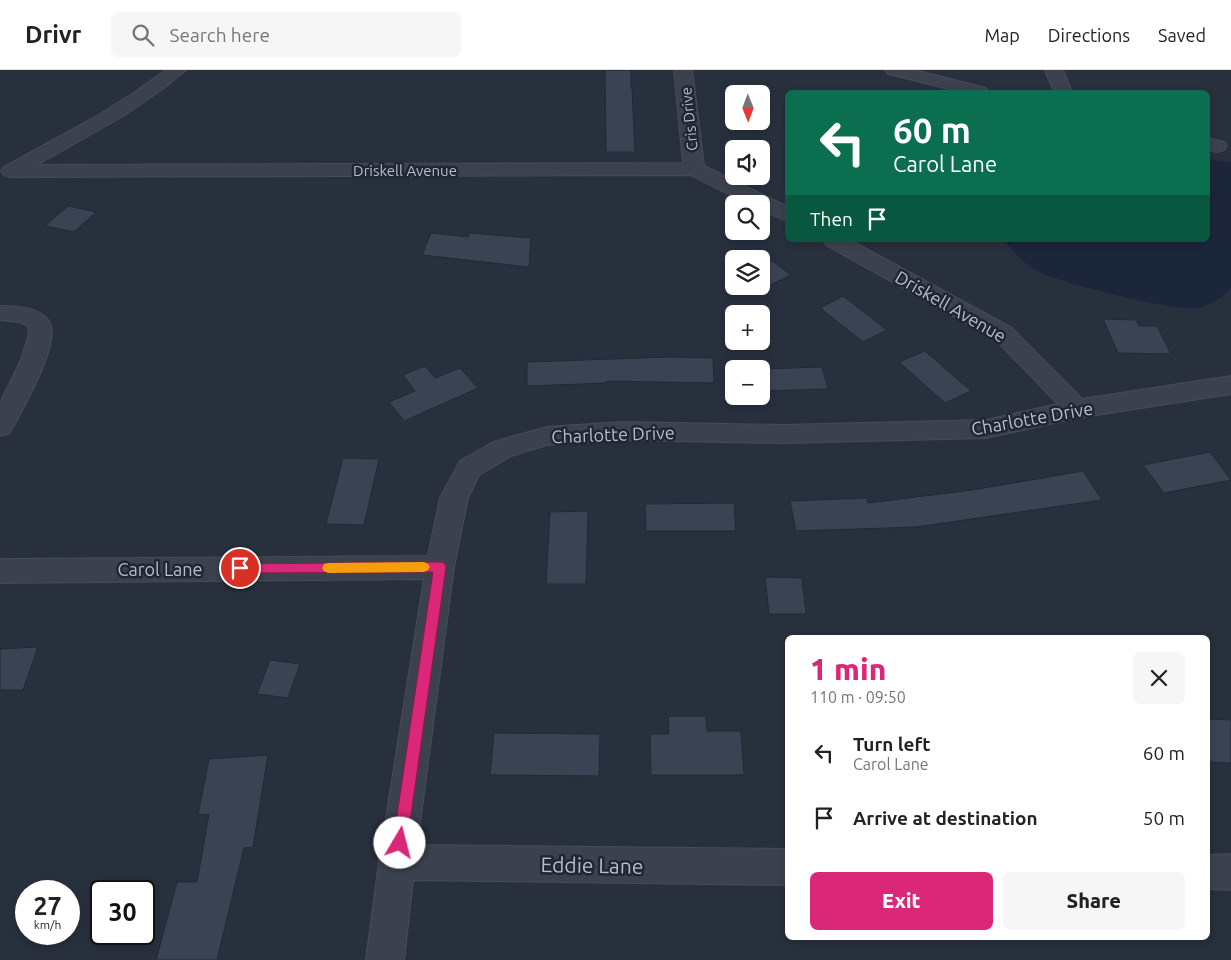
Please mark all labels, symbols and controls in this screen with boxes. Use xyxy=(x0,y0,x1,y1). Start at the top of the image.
search box xyxy=(111,12,461,57)
text: Drivr xyxy=(25,21,81,48)
icon: search xyxy=(129,21,157,49)
text: Search here xyxy=(169,24,270,46)
text: Map xyxy=(984,25,1020,45)
text: Directions xyxy=(1048,25,1130,45)
text: Saved xyxy=(1158,25,1206,45)
north arrow xyxy=(725,85,770,130)
map controls xyxy=(725,85,770,405)
street label: Cris Drive xyxy=(677,86,701,152)
icon: left xyxy=(810,110,875,175)
text: 60 m xyxy=(893,110,971,150)
button: sound xyxy=(725,140,770,185)
text: Carol Lane xyxy=(893,151,997,176)
street label: Driskell Avenue xyxy=(353,162,457,179)
button: search xyxy=(725,195,770,240)
icon: arrive xyxy=(863,205,891,233)
text: Then xyxy=(810,208,853,230)
button: layers xyxy=(725,250,770,295)
street label: Driskell Avenue xyxy=(892,266,1010,346)
button: + xyxy=(725,305,770,350)
button: − xyxy=(725,360,770,405)
street label: Charlotte Drive xyxy=(970,397,1094,439)
street label: Charlotte Drive xyxy=(551,422,675,446)
pin xyxy=(219,547,261,589)
icon: arrive xyxy=(226,554,254,582)
street label: Carol Lane xyxy=(117,559,203,579)
text: 1 min xyxy=(810,652,886,686)
button: close xyxy=(1133,652,1185,704)
text: 110 m · 09:50 xyxy=(810,688,906,706)
text: Turn left xyxy=(853,733,931,755)
icon: left xyxy=(810,739,838,767)
text: 60 m xyxy=(1143,742,1185,764)
text: Carol Lane xyxy=(853,755,929,773)
icon: arrive xyxy=(810,804,838,832)
text: Arrive at destination xyxy=(853,807,1038,829)
text: 50 m xyxy=(1143,807,1185,829)
position arrow xyxy=(373,816,425,868)
street label: Eddie Lane xyxy=(540,852,644,878)
button: Exit xyxy=(810,872,993,930)
button: Share xyxy=(1003,872,1185,930)
speed limit sign: 30 xyxy=(90,880,155,945)
text: 27 xyxy=(33,892,62,920)
text: km/h xyxy=(34,918,61,931)

